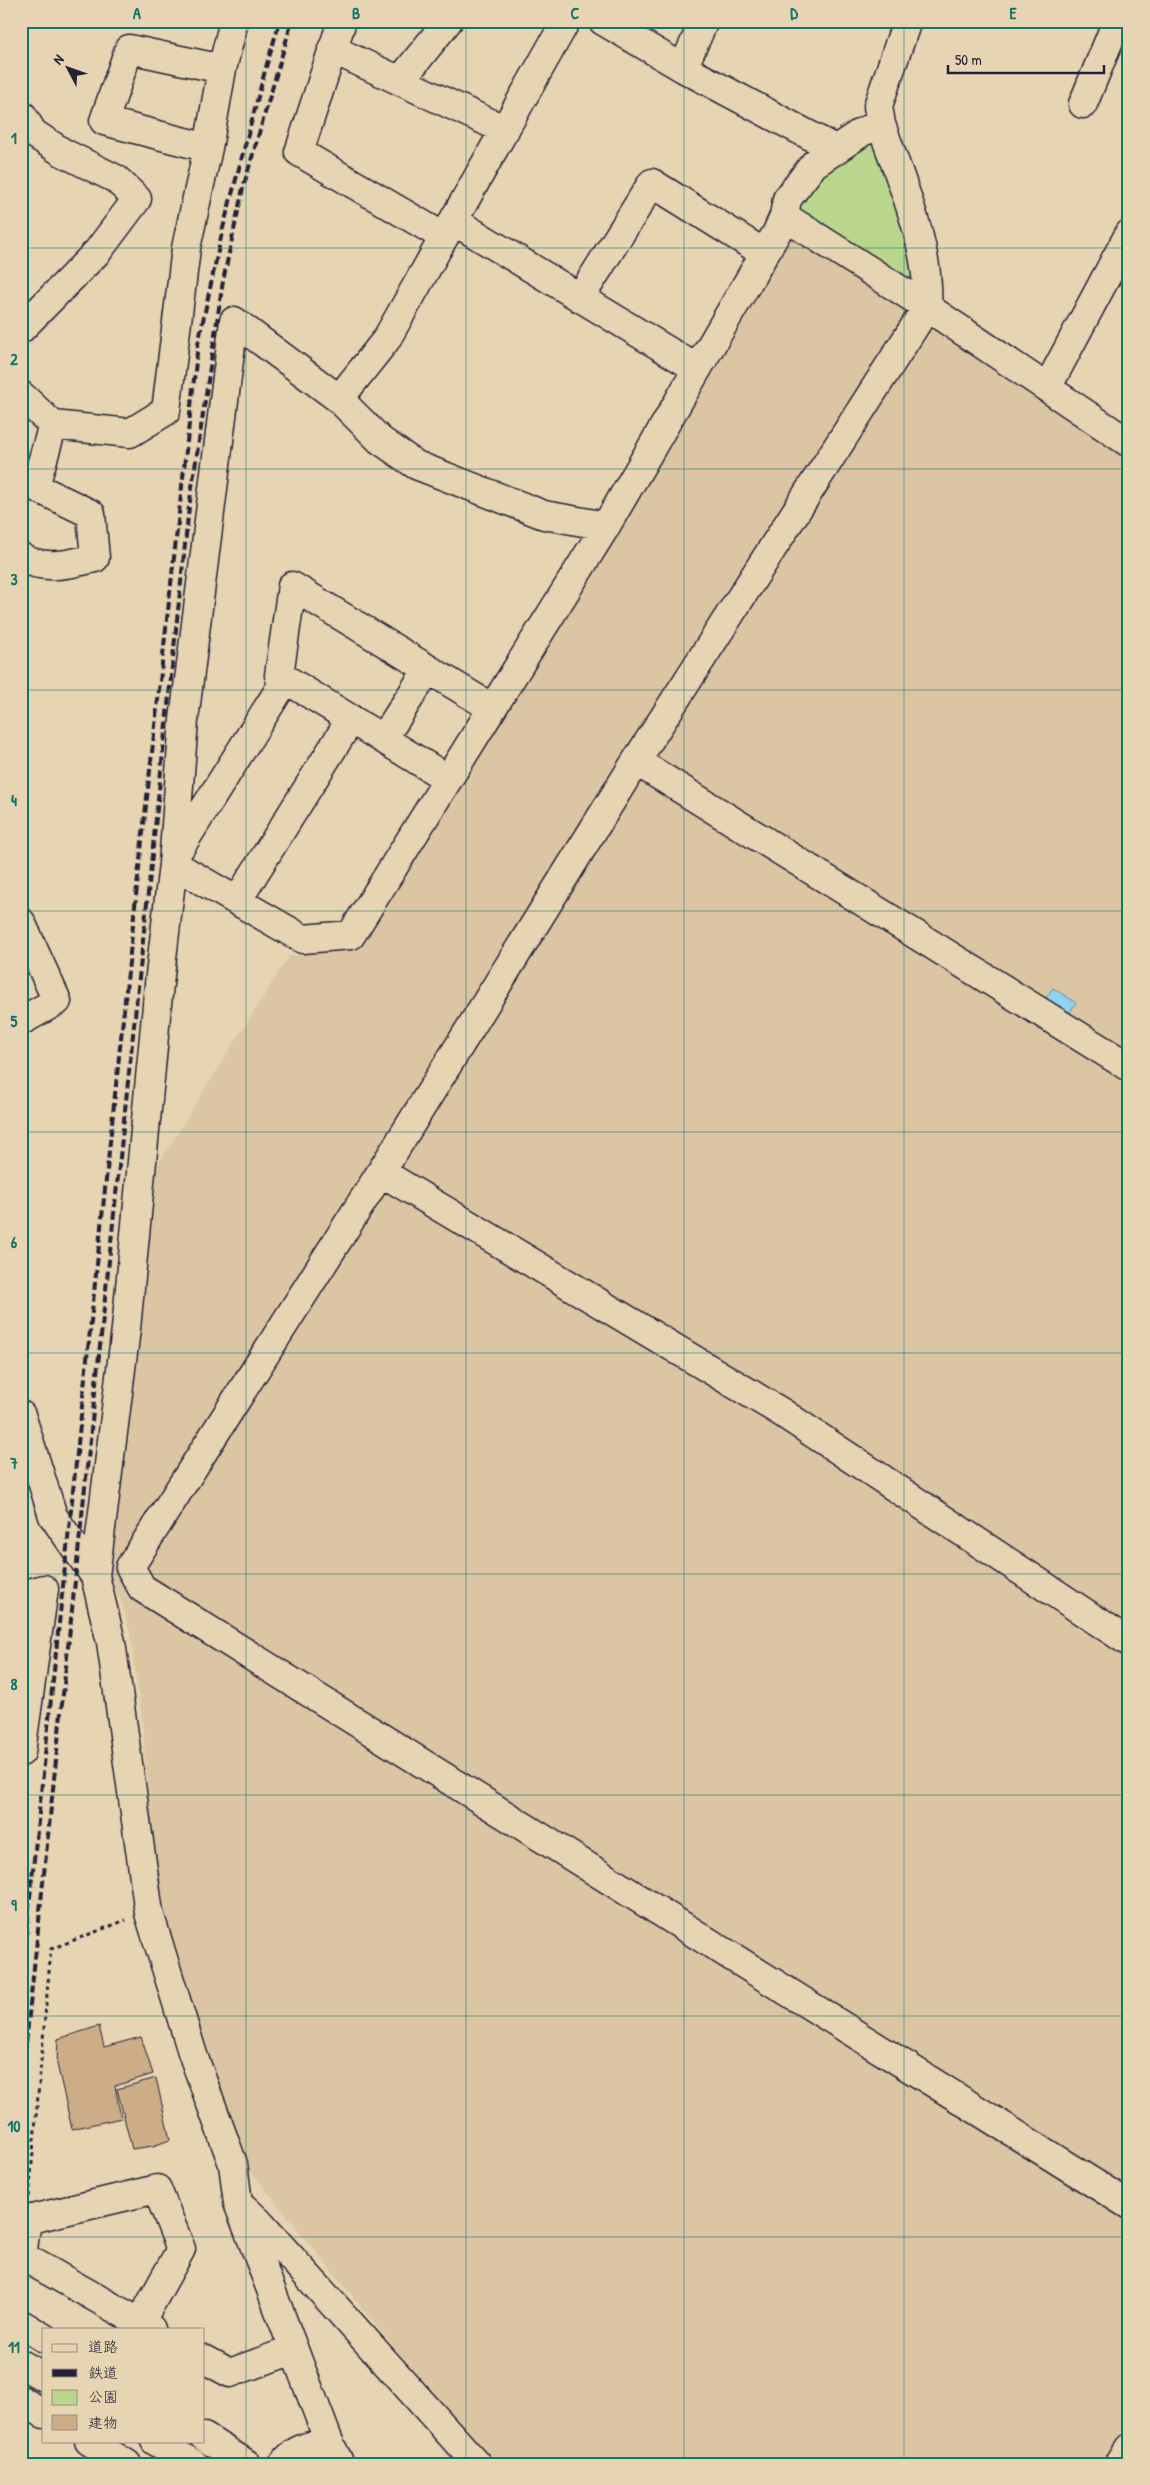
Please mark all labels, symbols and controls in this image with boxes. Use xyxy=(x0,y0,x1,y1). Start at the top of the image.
text: A xyxy=(133,2,141,24)
text: B xyxy=(352,2,360,24)
text: C xyxy=(571,2,580,24)
text: D xyxy=(790,2,798,24)
text: E xyxy=(1009,2,1017,24)
north arrow xyxy=(42,42,92,92)
scale bar xyxy=(948,42,1104,74)
text: 50 m xyxy=(955,49,982,70)
text: N xyxy=(48,50,68,68)
text: 1 xyxy=(11,127,17,149)
text: 2 xyxy=(10,348,18,370)
text: 3 xyxy=(10,568,18,590)
text: 4 xyxy=(11,789,17,811)
text: 5 xyxy=(11,1010,18,1032)
text: 6 xyxy=(11,1231,18,1253)
text: 7 xyxy=(9,1452,18,1474)
text: 8 xyxy=(11,1673,18,1695)
text: 9 xyxy=(11,1894,17,1916)
text: 10 xyxy=(8,2115,20,2137)
legend xyxy=(42,2328,205,2442)
text: 11 xyxy=(8,2336,20,2358)
text: 道路 xyxy=(88,2336,118,2357)
text: 鉄道 xyxy=(88,2362,118,2383)
text: 公園 xyxy=(88,2386,118,2407)
text: 建物 xyxy=(88,2412,118,2433)

